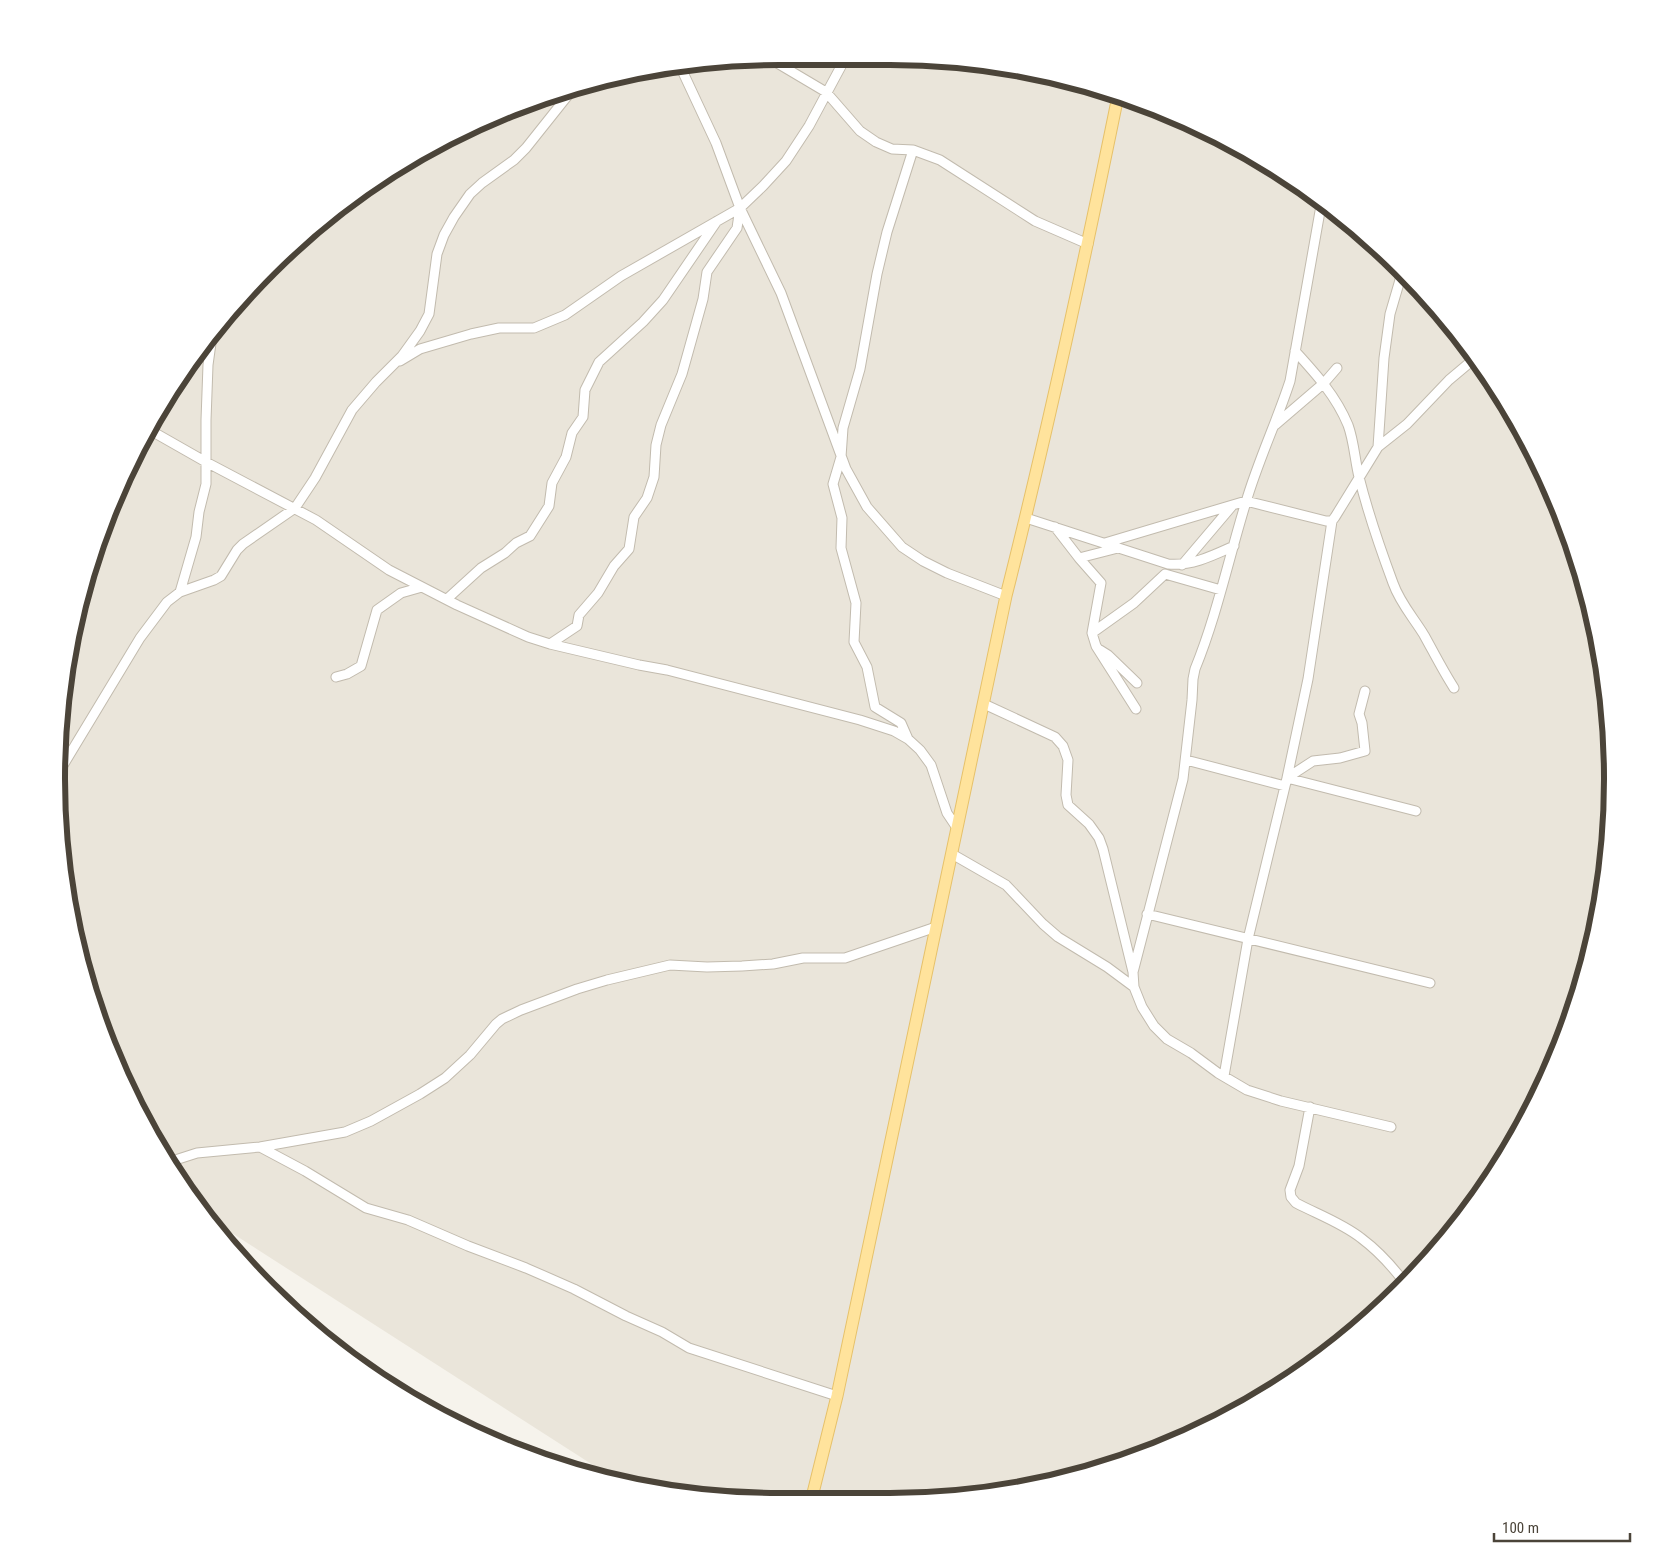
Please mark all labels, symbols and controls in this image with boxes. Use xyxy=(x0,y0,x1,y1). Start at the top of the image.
scale bar xyxy=(1494,1510,1630,1542)
text: 100 m xyxy=(1502,1519,1539,1537)

